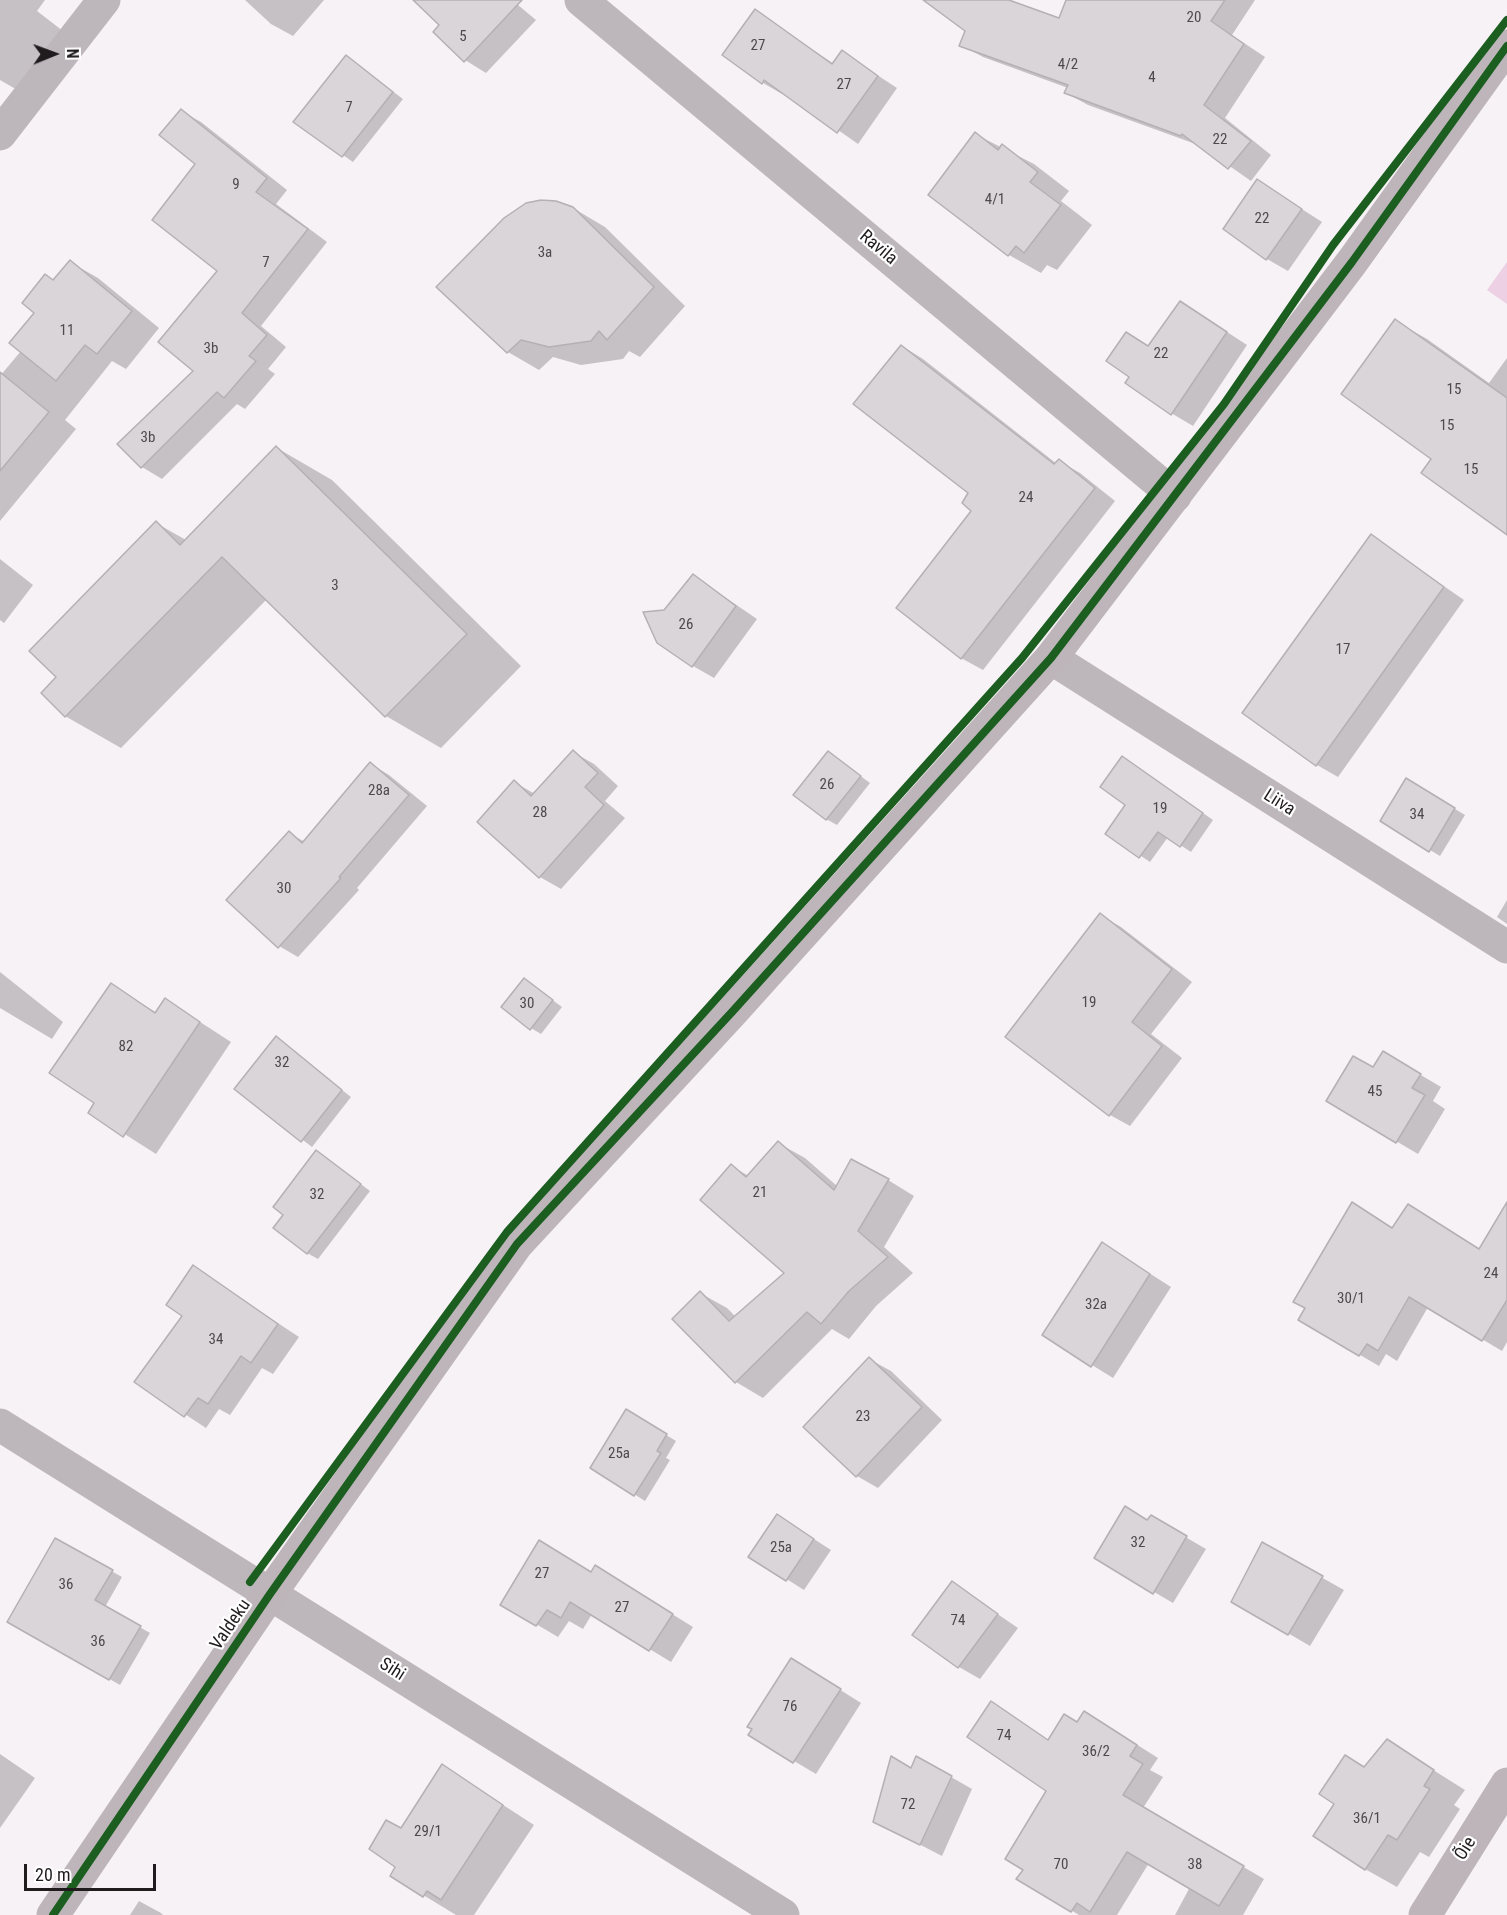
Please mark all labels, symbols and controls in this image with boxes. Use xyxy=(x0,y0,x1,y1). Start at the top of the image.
house number: 20 xyxy=(1187,9,1201,27)
north arrow xyxy=(24,24,84,84)
house number: 5 xyxy=(459,28,467,46)
house number: 27 xyxy=(751,37,765,55)
text: N xyxy=(63,49,82,59)
house number: 4/2 xyxy=(1058,56,1078,74)
house number: 4 xyxy=(1148,69,1156,87)
house number: 27 xyxy=(837,76,851,94)
house number: 7 xyxy=(345,99,353,117)
house number: 22 xyxy=(1213,131,1227,149)
house number: 9 xyxy=(232,176,240,194)
house number: 4/1 xyxy=(985,191,1005,209)
house number: 22 xyxy=(1255,210,1269,228)
street label: Ravila xyxy=(855,226,901,270)
house number: 3a xyxy=(538,244,552,262)
house number: 7 xyxy=(262,254,270,272)
house number: 11 xyxy=(60,322,74,340)
house number: 3b xyxy=(204,340,218,358)
house number: 22 xyxy=(1154,345,1168,363)
house number: 15 xyxy=(1447,381,1461,399)
house number: 15 xyxy=(1440,417,1454,435)
house number: 3b xyxy=(141,429,155,447)
house number: 15 xyxy=(1464,461,1478,479)
house number: 24 xyxy=(1019,489,1033,507)
house number: 3 xyxy=(331,577,339,595)
house number: 26 xyxy=(679,616,693,634)
house number: 17 xyxy=(1336,641,1350,659)
house number: 26 xyxy=(820,776,834,794)
house number: 28a xyxy=(368,782,390,800)
street label: Liiva xyxy=(1259,785,1299,821)
house number: 19 xyxy=(1153,800,1167,818)
house number: 28 xyxy=(533,804,547,822)
house number: 34 xyxy=(1410,806,1424,824)
house number: 30 xyxy=(277,880,291,898)
house number: 19 xyxy=(1082,994,1096,1012)
house number: 30 xyxy=(520,995,534,1013)
house number: 82 xyxy=(119,1038,133,1056)
house number: 32 xyxy=(275,1054,289,1072)
house number: 45 xyxy=(1368,1083,1382,1101)
house number: 21 xyxy=(753,1184,767,1202)
house number: 32 xyxy=(310,1186,324,1204)
house number: 24 xyxy=(1484,1265,1498,1283)
house number: 30/1 xyxy=(1337,1290,1365,1308)
house number: 32a xyxy=(1085,1296,1107,1314)
house number: 34 xyxy=(209,1331,223,1349)
house number: 23 xyxy=(856,1408,870,1426)
house number: 25a xyxy=(608,1445,630,1463)
house number: 32 xyxy=(1131,1534,1145,1552)
house number: 25a xyxy=(770,1539,792,1557)
house number: 27 xyxy=(535,1565,549,1583)
house number: 36 xyxy=(59,1576,73,1594)
street label: Valdeku xyxy=(206,1595,256,1655)
house number: 27 xyxy=(615,1599,629,1617)
house number: 74 xyxy=(951,1612,965,1630)
house number: 36 xyxy=(91,1633,105,1651)
street label: Sihi xyxy=(375,1654,409,1686)
house number: 76 xyxy=(783,1698,797,1716)
house number: 74 xyxy=(997,1727,1011,1745)
house number: 36/2 xyxy=(1082,1743,1110,1761)
house number: 72 xyxy=(901,1796,915,1814)
house number: 36/1 xyxy=(1353,1810,1381,1828)
house number: 29/1 xyxy=(414,1823,442,1841)
street label: Õie xyxy=(1451,1833,1481,1865)
scale bar xyxy=(27,1852,159,1890)
house number: 70 xyxy=(1054,1856,1068,1874)
house number: 38 xyxy=(1188,1856,1202,1874)
text: 20 m xyxy=(35,1864,70,1885)

